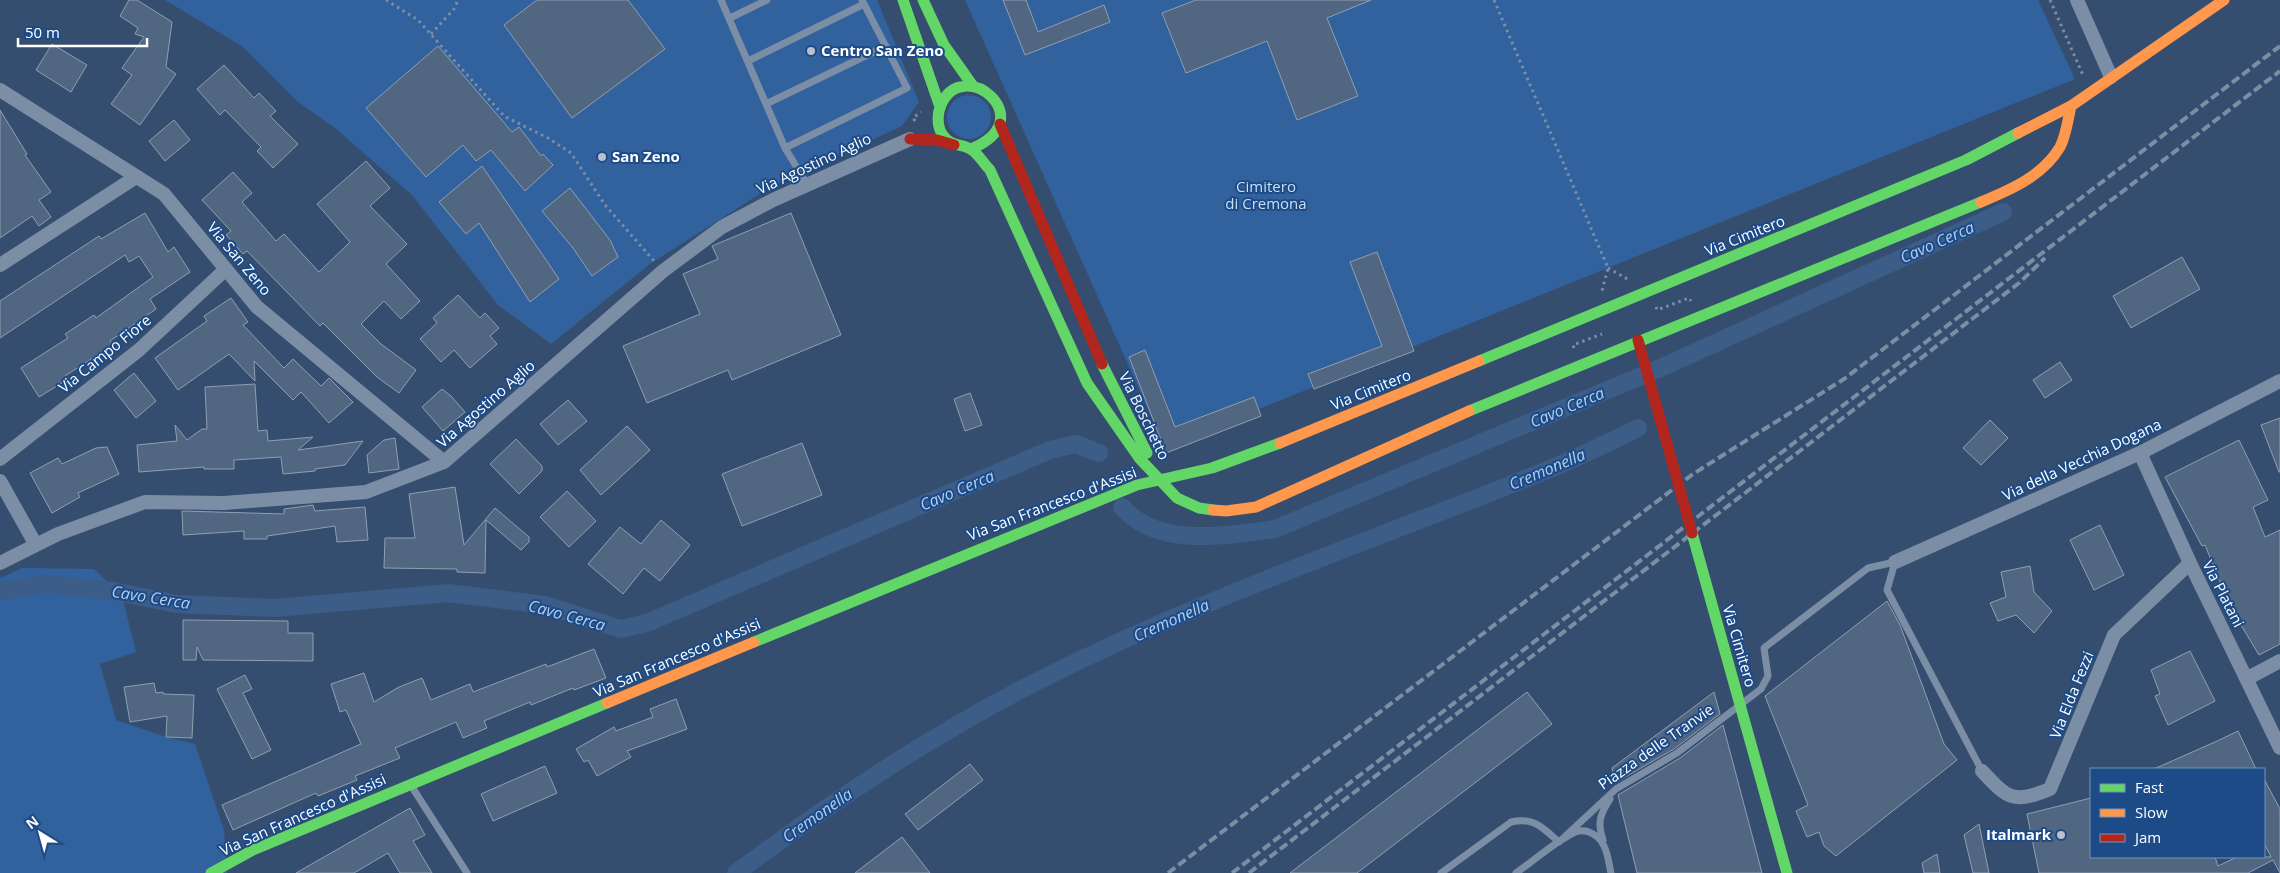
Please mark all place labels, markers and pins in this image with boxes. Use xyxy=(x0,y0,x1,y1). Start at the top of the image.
place label: Centro San Zeno xyxy=(821,40,944,60)
marker: Centro San Zeno xyxy=(805,45,817,57)
place label: San Zeno xyxy=(612,146,680,166)
marker: San Zeno xyxy=(596,151,608,163)
place label: Italmark xyxy=(1986,824,2052,844)
marker: Italmark xyxy=(2055,829,2067,841)

